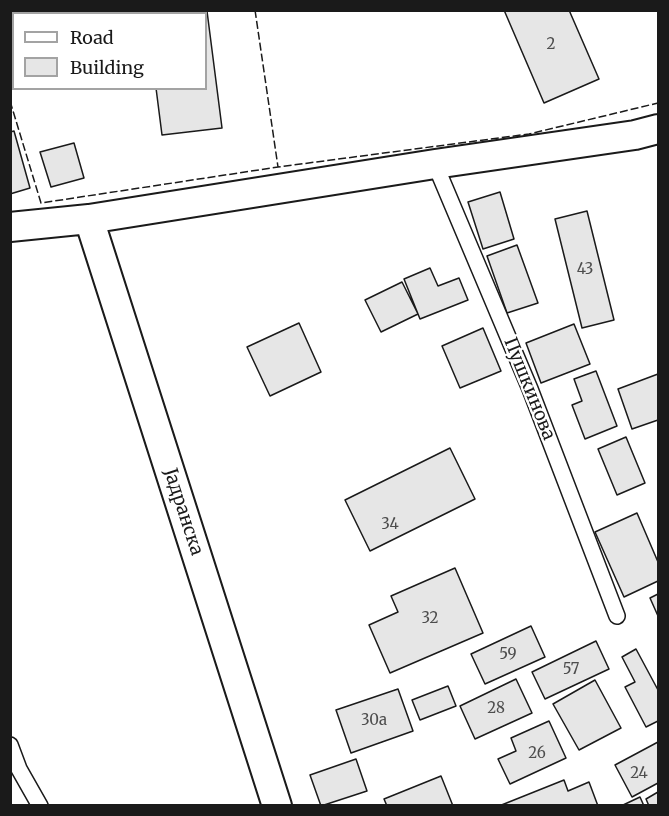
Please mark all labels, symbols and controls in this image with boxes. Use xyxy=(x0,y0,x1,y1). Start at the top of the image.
legend xyxy=(12,12,207,90)
text: Road xyxy=(70,26,114,49)
house number: 2 xyxy=(547,36,555,54)
text: Building xyxy=(70,56,144,79)
house number: 43 xyxy=(577,261,593,279)
street label: Пушкинова xyxy=(499,335,559,443)
street label: Јадранска xyxy=(159,466,207,558)
house number: 34 xyxy=(381,516,399,534)
house number: 32 xyxy=(421,610,439,628)
house number: 59 xyxy=(499,646,517,664)
house number: 57 xyxy=(563,661,579,679)
house number: 28 xyxy=(487,700,505,718)
house number: 30a xyxy=(361,712,387,730)
house number: 26 xyxy=(528,745,546,763)
house number: 24 xyxy=(630,765,648,783)

